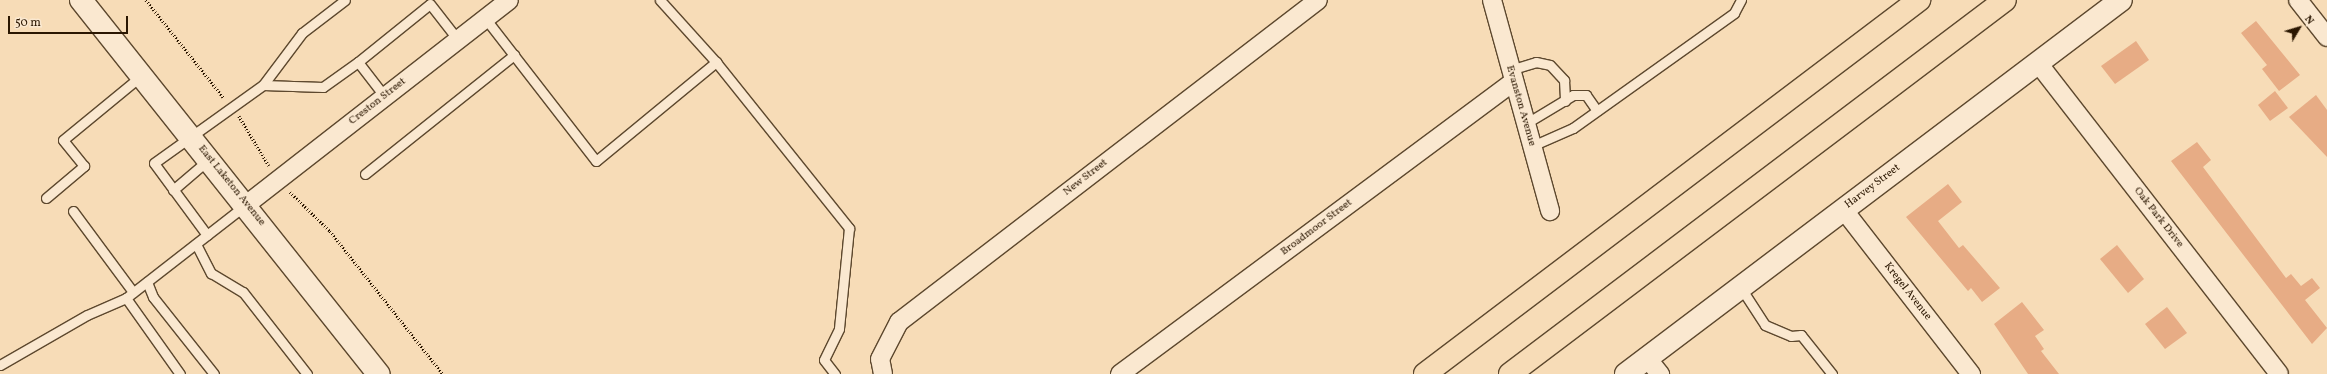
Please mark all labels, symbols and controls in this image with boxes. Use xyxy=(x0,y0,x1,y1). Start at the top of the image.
scale bar xyxy=(10,8,130,34)
north arrow xyxy=(2279,8,2319,48)
text: N xyxy=(2300,13,2317,28)
text: 50 m xyxy=(15,15,41,31)
street label: Evanston Avenue xyxy=(1502,64,1538,148)
street label: Creston Street xyxy=(347,76,409,128)
street label: East Laketon Avenue xyxy=(194,143,268,229)
street label: New Street xyxy=(1061,157,1111,199)
street label: Harvey Street xyxy=(1843,162,1903,212)
street label: Oak Park Drive xyxy=(2130,185,2186,251)
street label: Broadmoor Street xyxy=(1279,197,1355,259)
street label: Kregel Avenue xyxy=(1880,261,1934,323)

